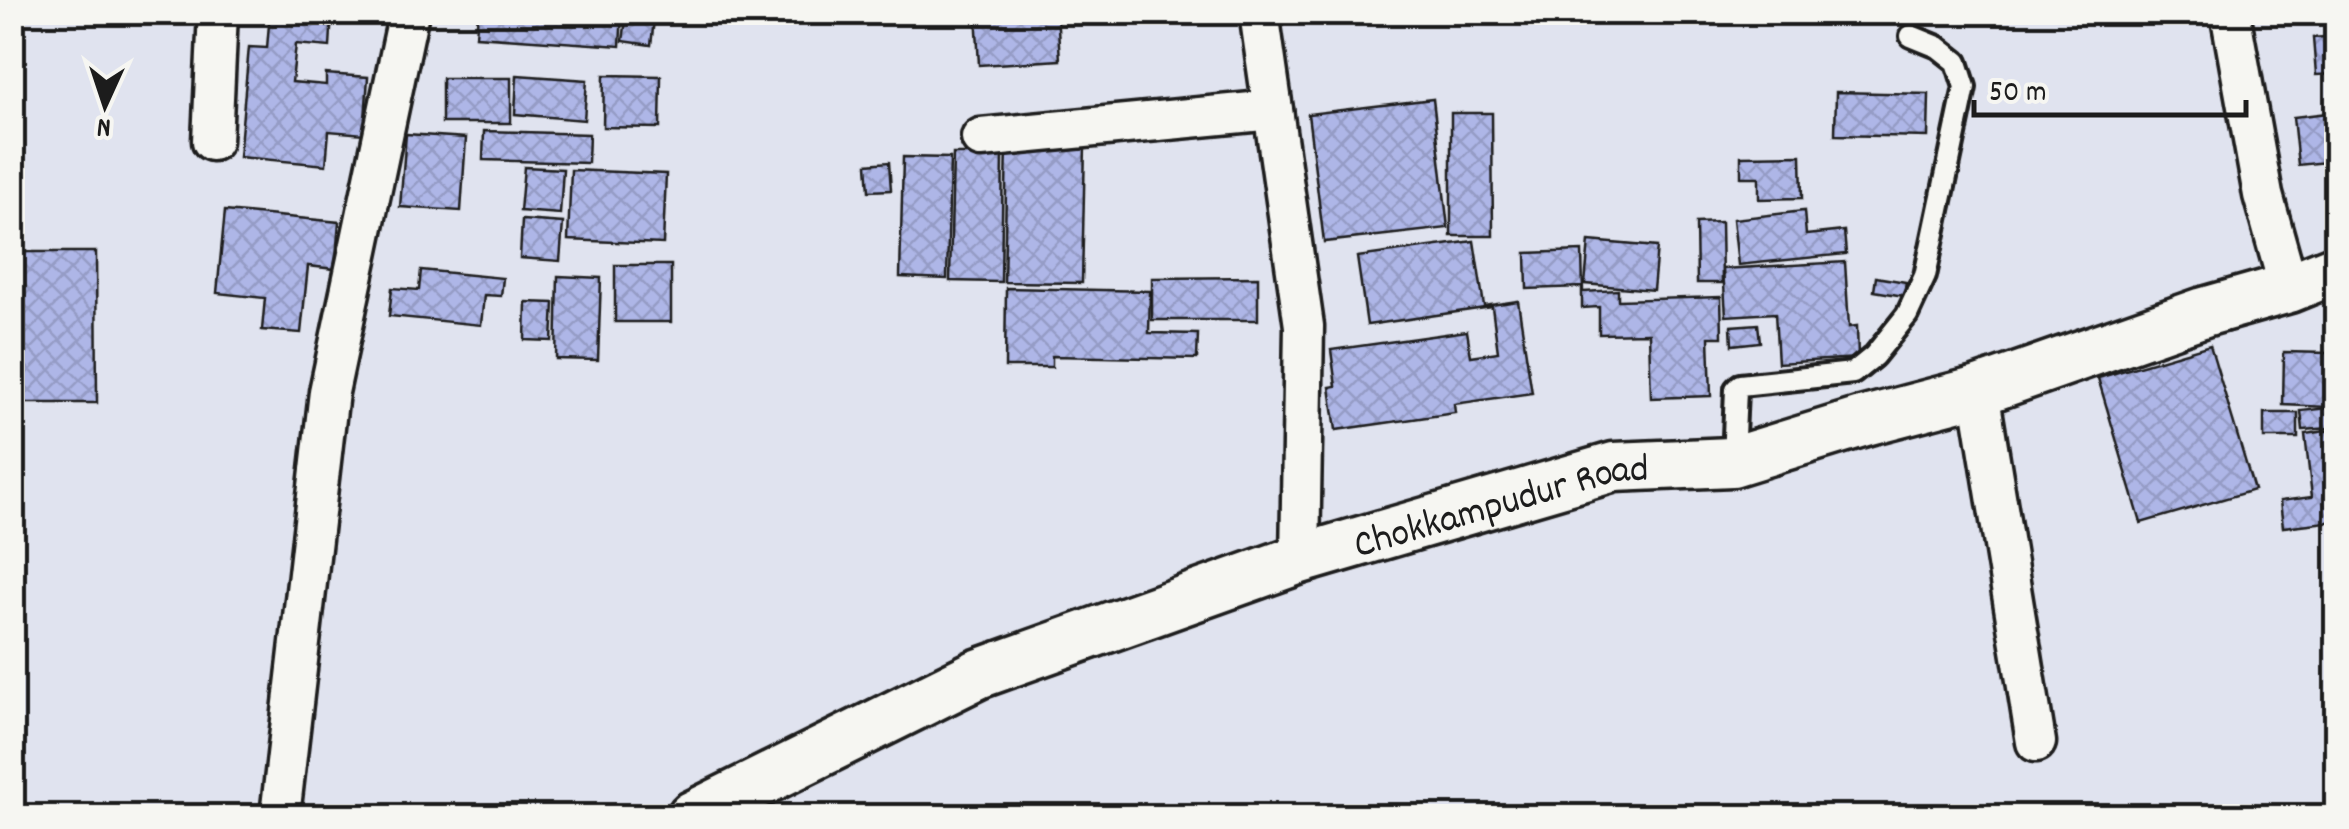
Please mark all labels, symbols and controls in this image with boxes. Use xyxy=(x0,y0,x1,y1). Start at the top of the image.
north arrow xyxy=(55,55,155,155)
scale bar xyxy=(1974,55,2246,117)
text: 50 m xyxy=(1989,73,2047,116)
text: N xyxy=(96,105,112,145)
street label: Chokkampudur Road xyxy=(1348,444,1650,577)

